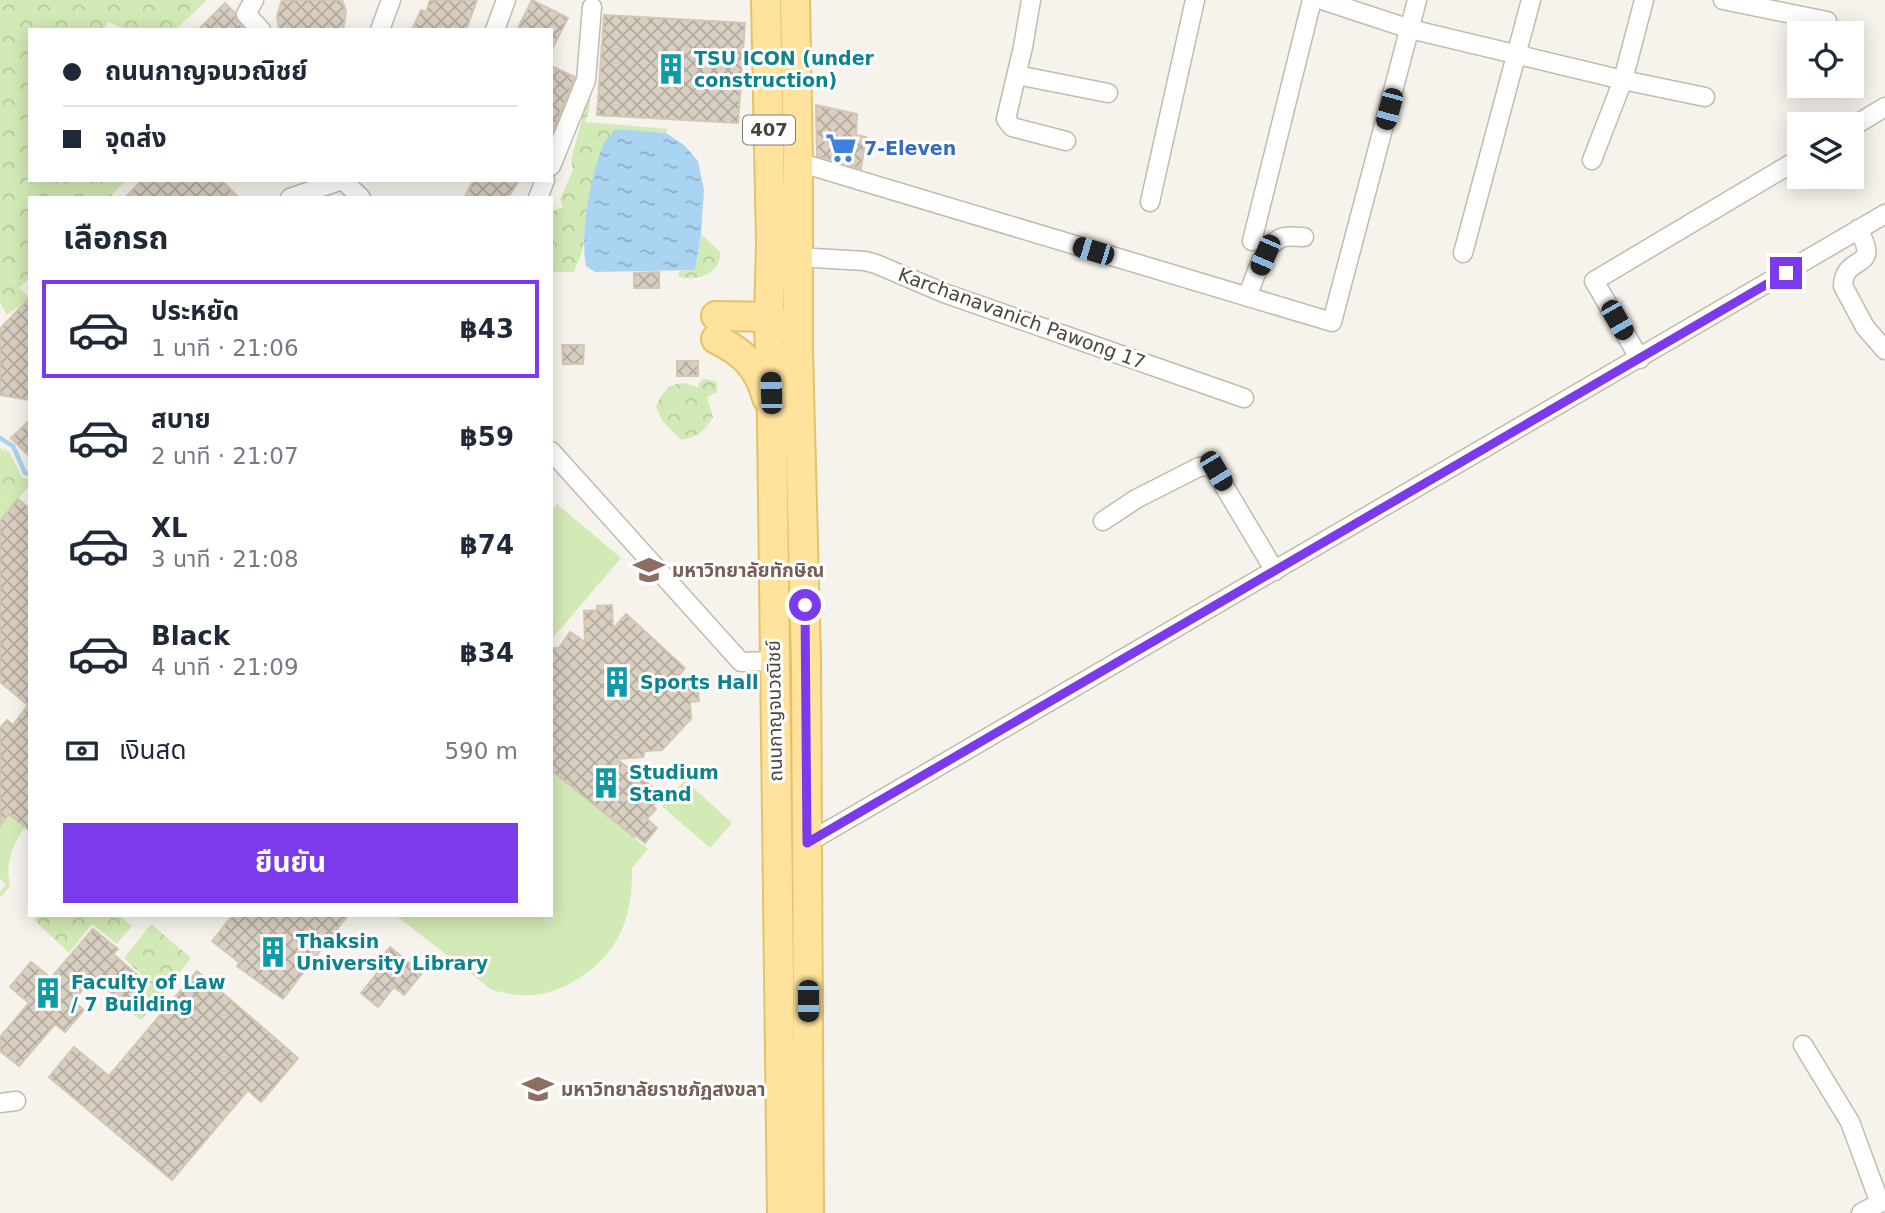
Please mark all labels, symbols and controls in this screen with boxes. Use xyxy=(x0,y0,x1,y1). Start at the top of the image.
map controls xyxy=(1787,21,1864,189)
button: locate xyxy=(1787,21,1864,98)
place label: TSU ICON (under construction) xyxy=(694,47,875,91)
building icon: TSU ICON (under construction) xyxy=(654,52,688,86)
text: ถนนกาญจนวณิชย์ xyxy=(105,56,308,86)
car xyxy=(1374,86,1405,132)
button: layers xyxy=(1787,112,1864,189)
road number: 407 xyxy=(743,116,795,145)
text: จุดส่ง xyxy=(105,123,167,153)
supermarket icon: 7-Eleven xyxy=(824,131,858,165)
place label: 7-Eleven xyxy=(864,137,956,159)
text: เลือกรถ xyxy=(63,219,168,257)
car xyxy=(1248,232,1283,278)
car xyxy=(1070,235,1117,267)
route end xyxy=(1770,257,1802,289)
street label: Karchanavanich Pawong 17 xyxy=(895,263,1149,373)
text: ประหยัด xyxy=(151,296,239,326)
car xyxy=(1598,297,1637,343)
icon: car xyxy=(67,298,130,361)
text: ฿43 xyxy=(460,314,514,344)
text: 1 นาที · 21:06 xyxy=(151,335,299,361)
car xyxy=(760,372,783,414)
text: สบาย xyxy=(151,404,211,434)
icon: car xyxy=(67,406,130,469)
text: ฿59 xyxy=(460,422,514,452)
text: 2 นาที · 21:07 xyxy=(151,443,299,469)
car xyxy=(1197,448,1236,494)
text: XL xyxy=(151,513,188,543)
icon: car xyxy=(67,514,130,577)
text: ฿74 xyxy=(460,530,514,560)
text: 3 นาที · 21:08 xyxy=(151,546,299,572)
school or university icon: มหาวิทยาลัยทักษิณ xyxy=(632,553,666,587)
place label: มหาวิทยาลัยทักษิณ xyxy=(672,559,824,581)
route start xyxy=(789,589,821,621)
text: Black xyxy=(151,621,230,651)
icon: car xyxy=(67,622,130,685)
text: ฿34 xyxy=(460,638,514,668)
street label: ถนนกาญจนวณิชย์ xyxy=(762,640,786,782)
text: 4 นาที · 21:09 xyxy=(151,654,299,680)
building icon: Sports Hall xyxy=(600,665,634,699)
place label: Sports Hall xyxy=(640,671,758,693)
icon: cash xyxy=(63,732,101,770)
text: เงินสด xyxy=(119,735,186,765)
text: 590 m xyxy=(444,738,518,764)
place label: Studium Stand xyxy=(629,761,719,805)
building icon: Studium Stand xyxy=(589,766,623,800)
button: ยืนยัน xyxy=(63,823,518,903)
place label: Thaksin University Library xyxy=(296,930,489,974)
building icon: Thaksin University Library xyxy=(256,935,290,969)
place label: Faculty of Law / 7 Building xyxy=(71,971,226,1015)
building icon: Faculty of Law / 7 Building xyxy=(31,976,65,1010)
car xyxy=(798,980,819,1022)
school or university icon: มหาวิทยาลัยราชภัฏสงขลา xyxy=(521,1072,555,1106)
place label: มหาวิทยาลัยราชภัฏสงขลา xyxy=(561,1078,766,1100)

